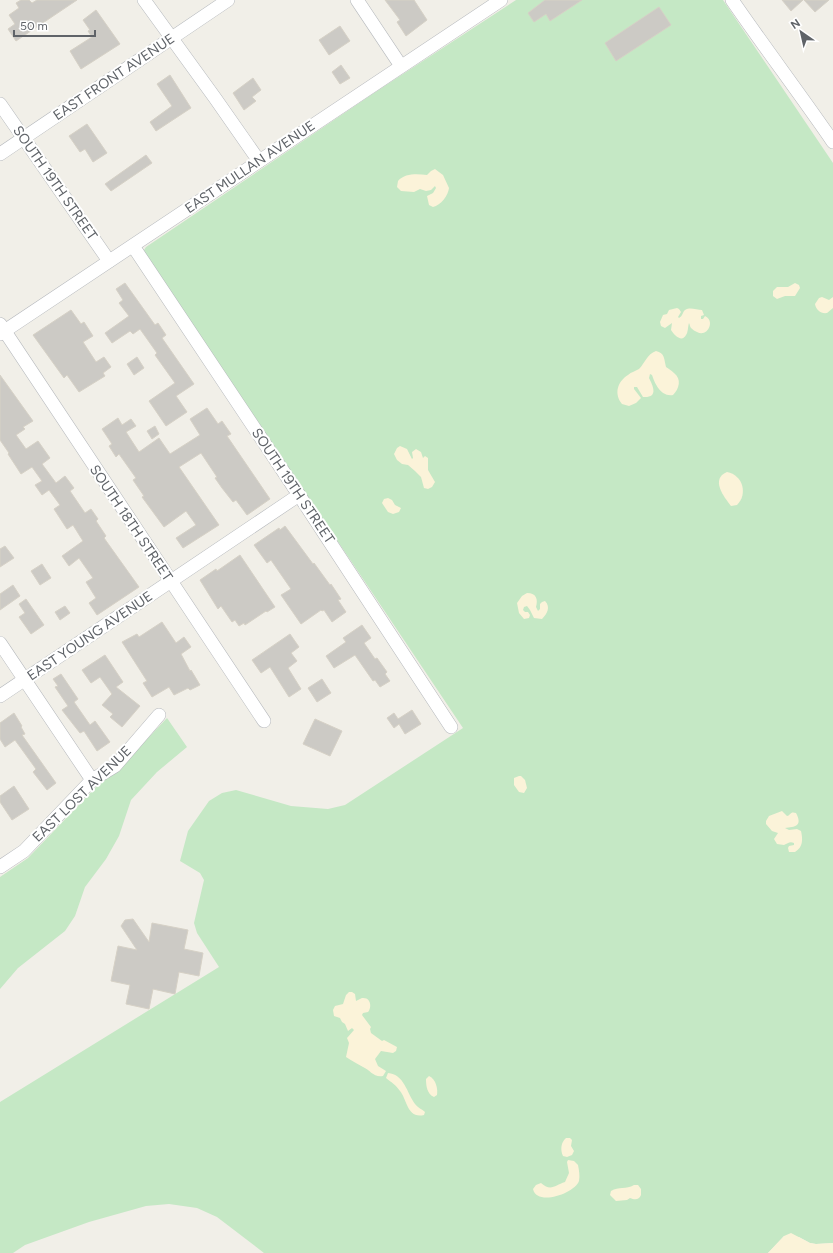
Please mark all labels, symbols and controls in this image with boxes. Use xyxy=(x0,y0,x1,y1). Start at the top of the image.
scale bar xyxy=(14,12,95,38)
north arrow xyxy=(781,12,821,52)
text: N xyxy=(789,16,803,32)
text: 50 m xyxy=(20,19,48,33)
street label: EAST FRONT AVENUE xyxy=(50,30,178,124)
street label: EAST MULLAN AVENUE xyxy=(182,117,318,217)
street label: SOUTH 19TH STREET xyxy=(9,123,101,244)
street label: SOUTH 19TH STREET xyxy=(248,425,338,547)
street label: SOUTH 18TH STREET xyxy=(86,462,176,585)
street label: EAST YOUNG AVENUE xyxy=(24,588,156,684)
street label: EAST LOST AVENUE xyxy=(29,742,135,846)

